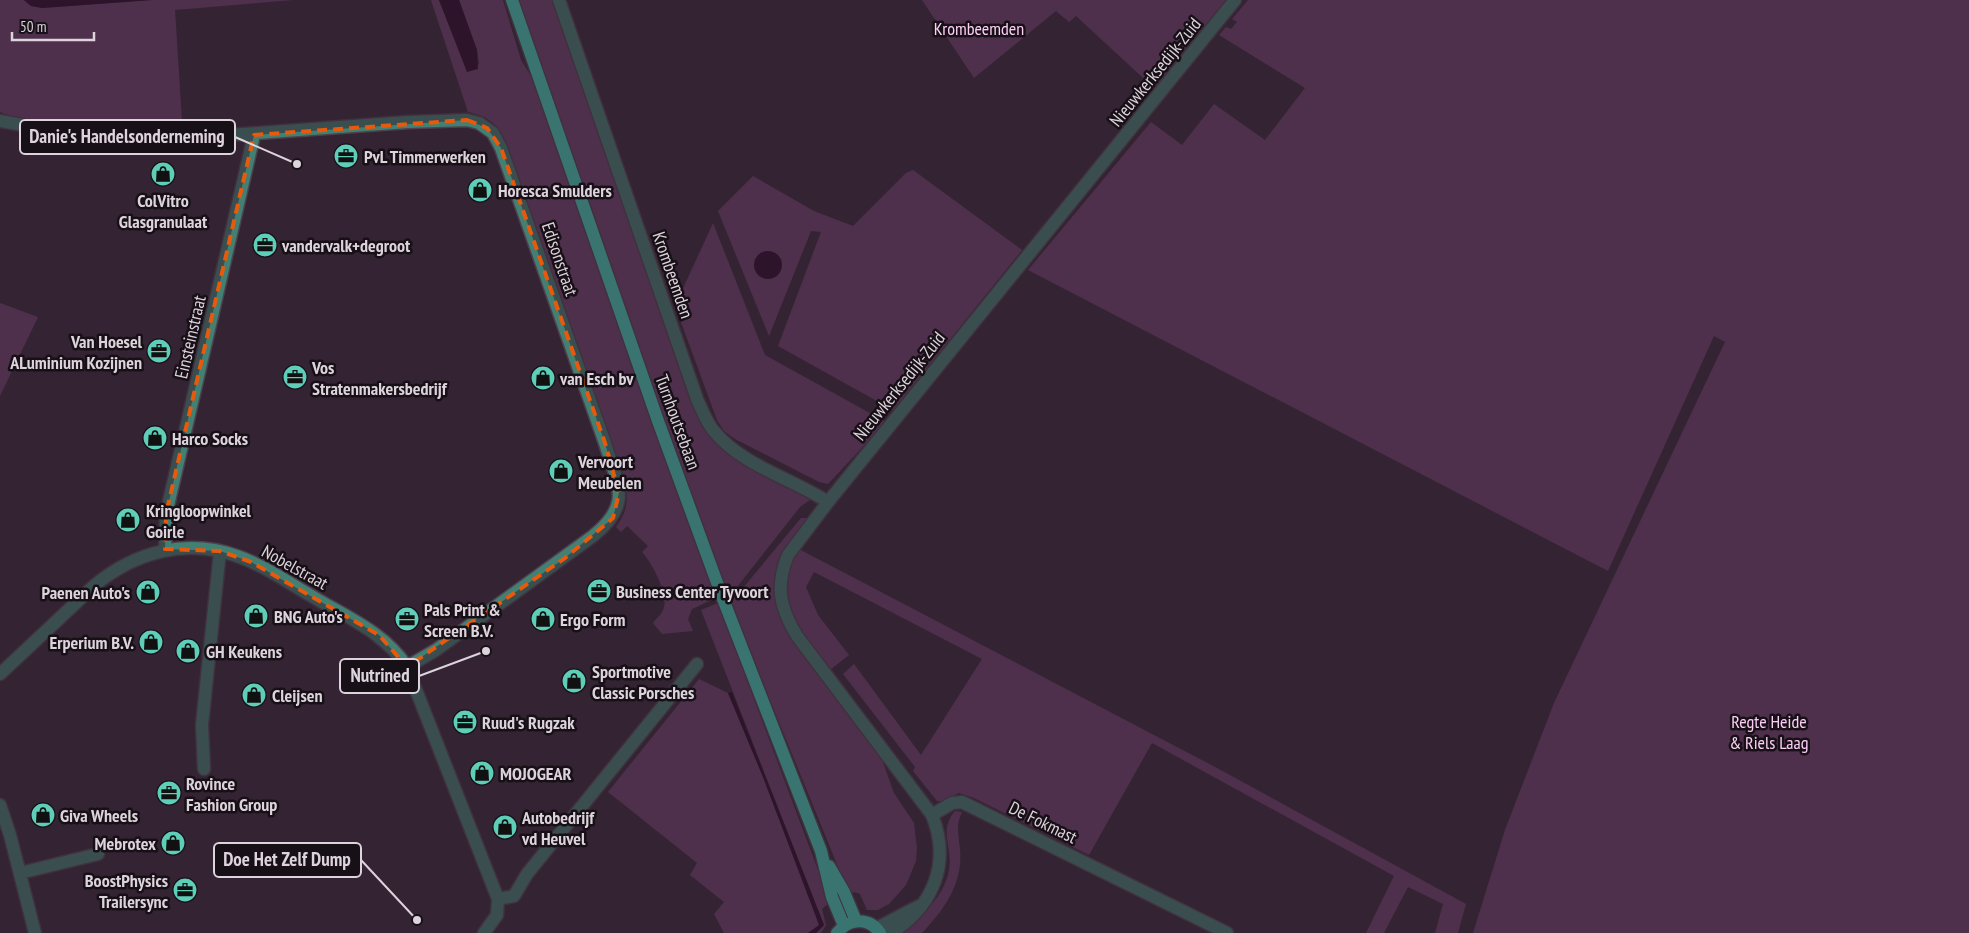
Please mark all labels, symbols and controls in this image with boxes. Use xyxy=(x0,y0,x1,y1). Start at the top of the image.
scale bar xyxy=(12,10,95,42)
street label: Nieuwkerksedijk-Zuid xyxy=(1104,13,1206,131)
text: 50 m xyxy=(20,17,46,36)
park label: Krombeemden xyxy=(934,17,1024,40)
callout: Danie's Handelsonderneming xyxy=(20,120,235,154)
text: Danie's Handelsonderneming xyxy=(29,124,225,148)
office icon: PvL Timmerwerken xyxy=(333,143,359,169)
place label: PvL Timmerwerken xyxy=(364,145,486,168)
shop icon: ColVitro Glasgranulaat xyxy=(150,161,176,187)
shop icon: Horesca Smulders xyxy=(467,177,493,203)
place label: Horesca Smulders xyxy=(498,179,612,202)
place label: ColVitro Glasgranulaat xyxy=(119,189,208,233)
street label: Edisonstraat xyxy=(537,219,583,299)
street label: Krombeemden xyxy=(647,229,699,321)
office icon: vandervalk+degroot xyxy=(252,232,278,258)
place label: vandervalk+degroot xyxy=(281,234,411,257)
street label: Einsteinstraat xyxy=(169,293,211,381)
street label: Nieuwkerksedijk-Zuid xyxy=(848,327,950,445)
place label: Van Hoesel ALuminium Kozijnen xyxy=(9,330,143,374)
office icon: Van Hoesel ALuminium Kozijnen xyxy=(146,338,172,364)
place label: Vos Stratenmakersbedrijf xyxy=(311,356,448,400)
office icon: Vos Stratenmakersbedrijf xyxy=(282,364,308,390)
shop icon: van Esch bv xyxy=(530,365,556,391)
place label: van Esch bv xyxy=(559,367,634,390)
street label: Turnhoutsebaan xyxy=(650,371,706,473)
shop icon: Harco Socks xyxy=(142,425,168,451)
place label: Harco Socks xyxy=(172,427,248,450)
place label: Vervoort Meubelen xyxy=(577,450,642,494)
shop icon: Vervoort Meubelen xyxy=(548,458,574,484)
place label: Kringloopwinkel Goirle xyxy=(146,499,252,543)
shop icon: Kringloopwinkel Goirle xyxy=(115,507,141,533)
street label: Nobelstraat xyxy=(258,539,332,595)
office icon: Business Center Tyvoort xyxy=(586,578,612,604)
shop icon: Paenen Auto's xyxy=(135,579,161,605)
place label: Business Center Tyvoort xyxy=(616,580,769,603)
place label: Paenen Auto's xyxy=(42,581,130,604)
place label: Pals Print & Screen B.V. xyxy=(424,598,501,642)
shop icon: BNG Auto's xyxy=(243,603,269,629)
place label: BNG Auto's xyxy=(274,605,343,628)
office icon: Pals Print & Screen B.V. xyxy=(394,606,420,632)
shop icon: Ergo Form xyxy=(530,606,556,632)
place label: Ergo Form xyxy=(560,608,626,631)
shop icon: Erperium B.V. xyxy=(138,629,164,655)
place label: Erperium B.V. xyxy=(49,631,134,654)
shop icon: GH Keukens xyxy=(175,638,201,664)
place label: GH Keukens xyxy=(206,640,282,663)
callout: Nutrined xyxy=(340,659,419,693)
place label: Sportmotive Classic Porsches xyxy=(592,660,694,704)
text: Nutrined xyxy=(350,663,410,687)
shop icon: Sportmotive Classic Porsches xyxy=(561,668,587,694)
shop icon: Cleijsen xyxy=(241,682,267,708)
place label: Cleijsen xyxy=(272,684,323,707)
office icon: Ruud's Rugzak xyxy=(452,709,478,735)
park label: Regte Heide & Riels Laag xyxy=(1729,710,1809,754)
place label: Ruud's Rugzak xyxy=(482,711,575,734)
shop icon: MOJOGEAR xyxy=(469,760,495,786)
place label: MOJOGEAR xyxy=(500,762,572,785)
place label: Rovince Fashion Group xyxy=(186,772,277,816)
office icon: Rovince Fashion Group xyxy=(156,780,182,806)
street label: De Fokmast xyxy=(1005,796,1081,848)
shop icon: Giva Wheels xyxy=(30,802,56,828)
place label: Giva Wheels xyxy=(60,804,138,827)
place label: Autobedrijf vd Heuvel xyxy=(521,806,595,850)
shop icon: Autobedrijf vd Heuvel xyxy=(492,814,518,840)
shop icon: Mebrotex xyxy=(160,830,186,856)
place label: Mebrotex xyxy=(95,832,156,855)
callout: Doe Het Zelf Dump xyxy=(214,843,361,877)
text: Doe Het Zelf Dump xyxy=(223,847,351,871)
place label: BoostPhysics Trailersync xyxy=(85,869,169,913)
office icon: BoostPhysics Trailersync xyxy=(172,877,198,903)

